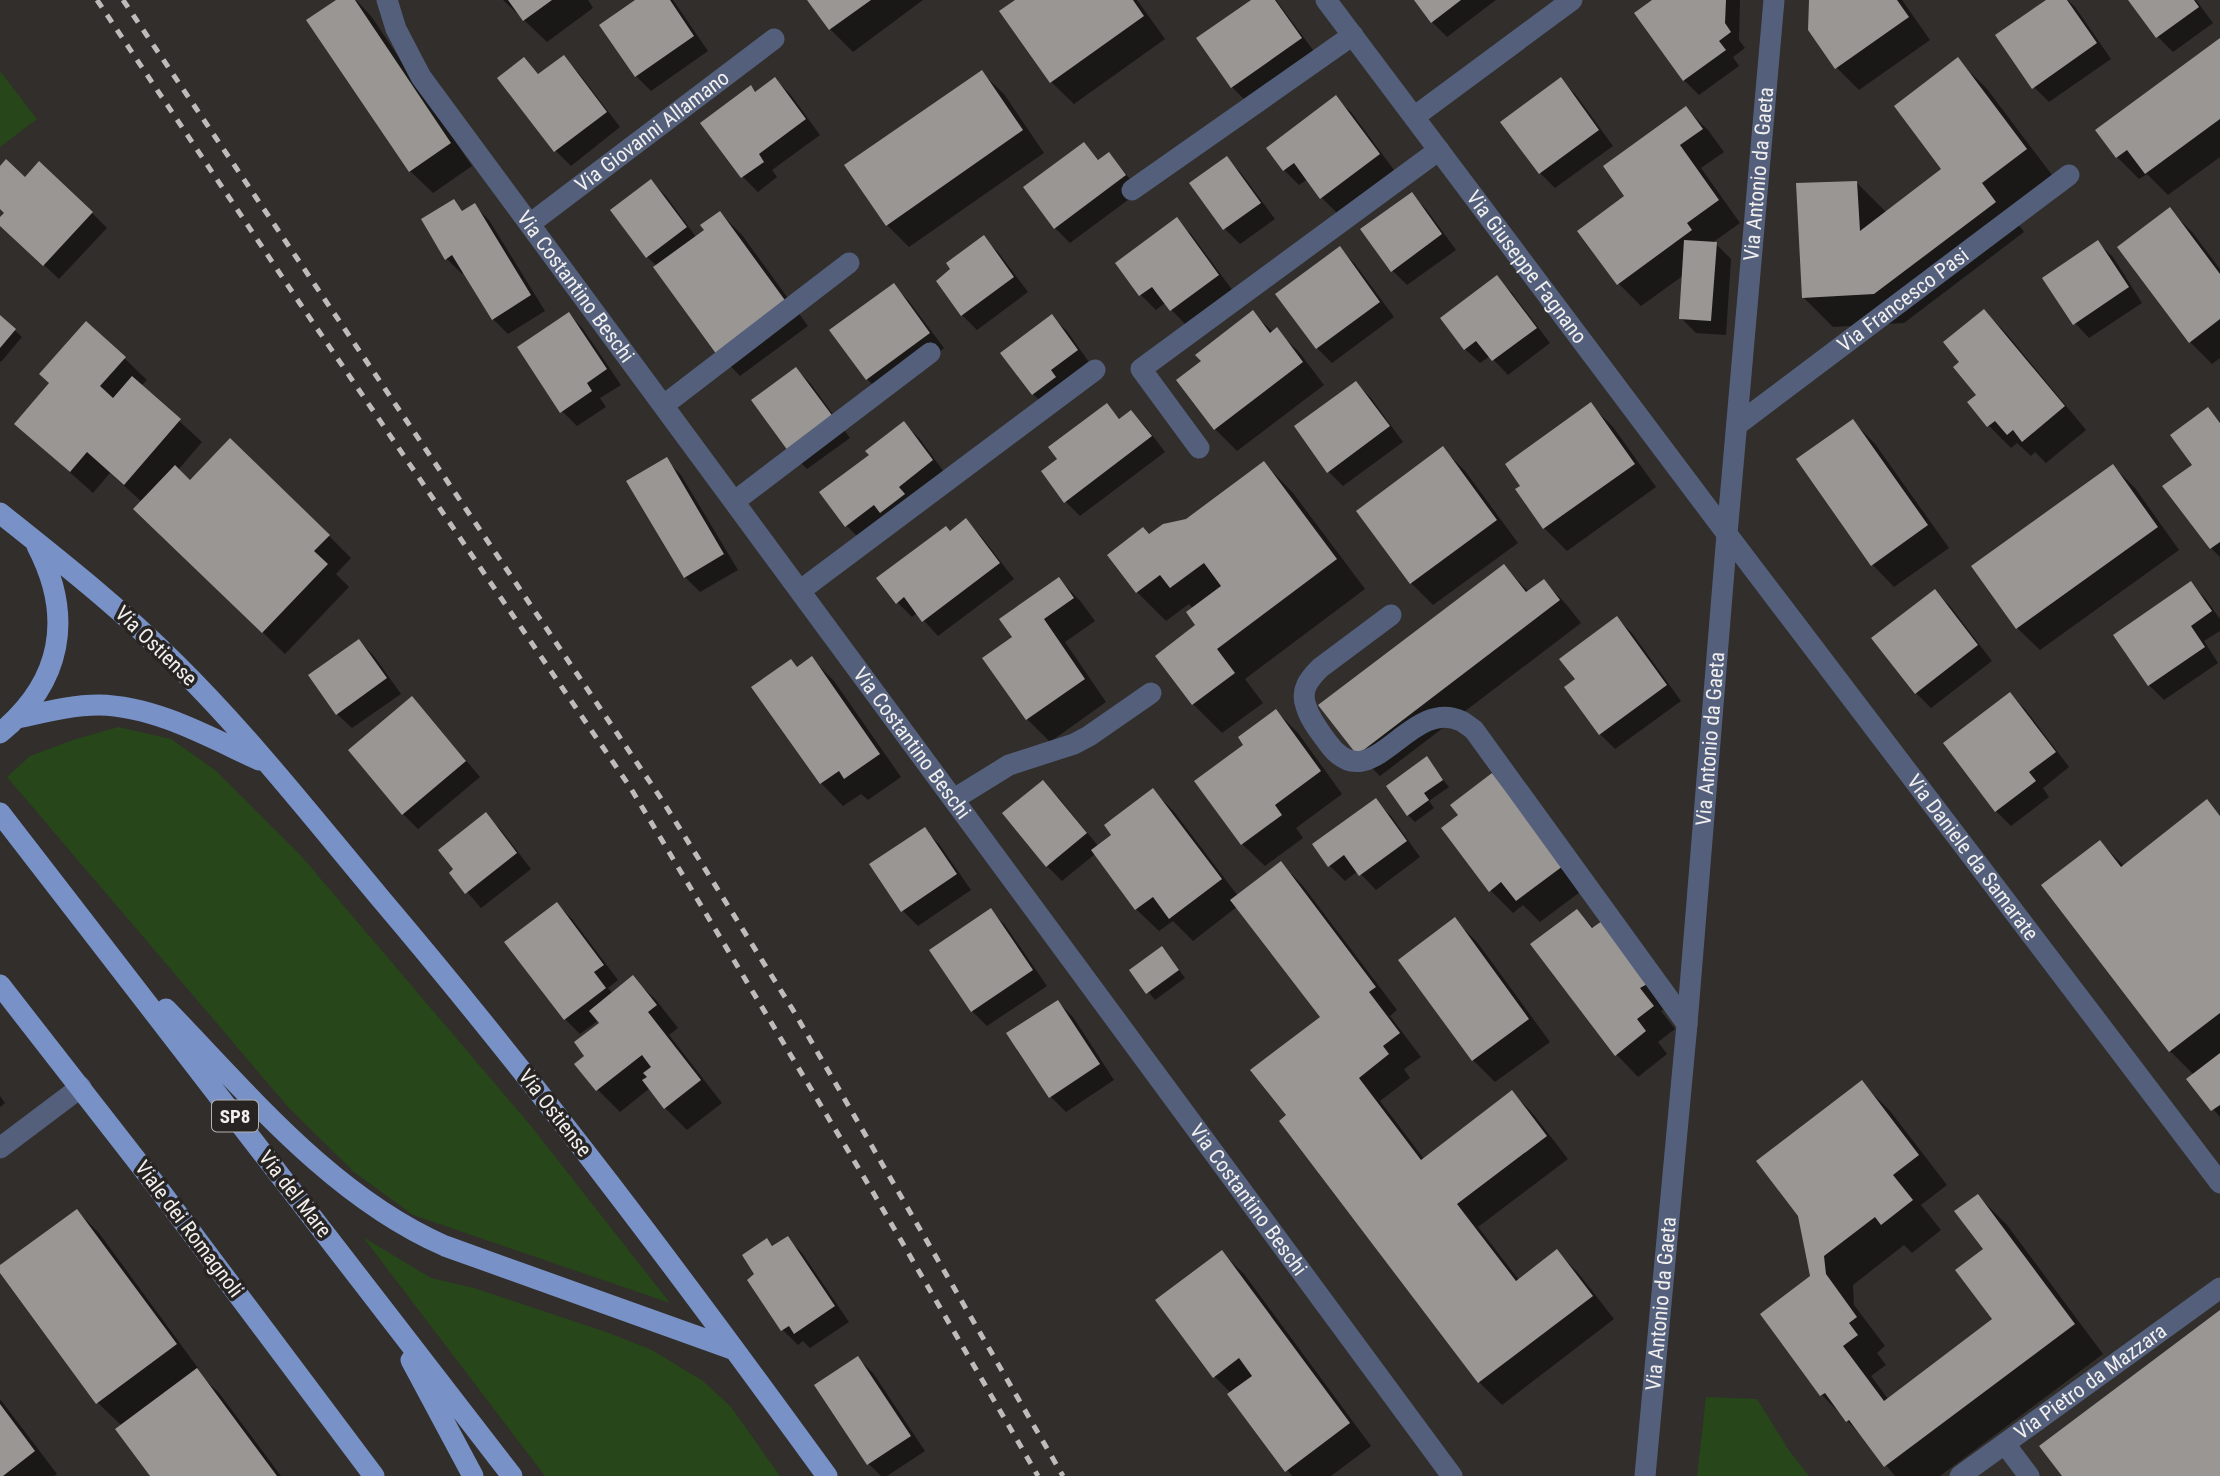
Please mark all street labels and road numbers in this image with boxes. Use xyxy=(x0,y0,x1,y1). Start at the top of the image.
street label: Via Giovanni Allamano xyxy=(571,65,734,197)
street label: Via Antonio da Gaeta xyxy=(1739,86,1778,262)
street label: Via Giuseppe Fagnano xyxy=(1461,186,1592,348)
street label: Via Costantino Beschi xyxy=(512,206,639,367)
street label: Via Francesco Pasi xyxy=(1833,243,1973,357)
street label: Via Ostiense xyxy=(110,601,202,691)
street label: Via Antonio da Gaeta xyxy=(1691,651,1729,827)
street label: Via Costantino Beschi xyxy=(848,663,976,824)
street label: Via Daniele da Samarate xyxy=(1902,770,2044,945)
street label: Via Ostiense xyxy=(513,1065,597,1162)
road number: SP8 xyxy=(212,1100,258,1132)
street label: Via Costantino Beschi xyxy=(1185,1119,1312,1280)
street label: Via del Mare xyxy=(254,1146,336,1242)
street label: Viale dei Romagnoli xyxy=(130,1156,248,1302)
street label: Via Antonio da Gaeta xyxy=(1641,1216,1681,1392)
street label: Via Pietro da Mazzara xyxy=(2010,1319,2171,1445)

